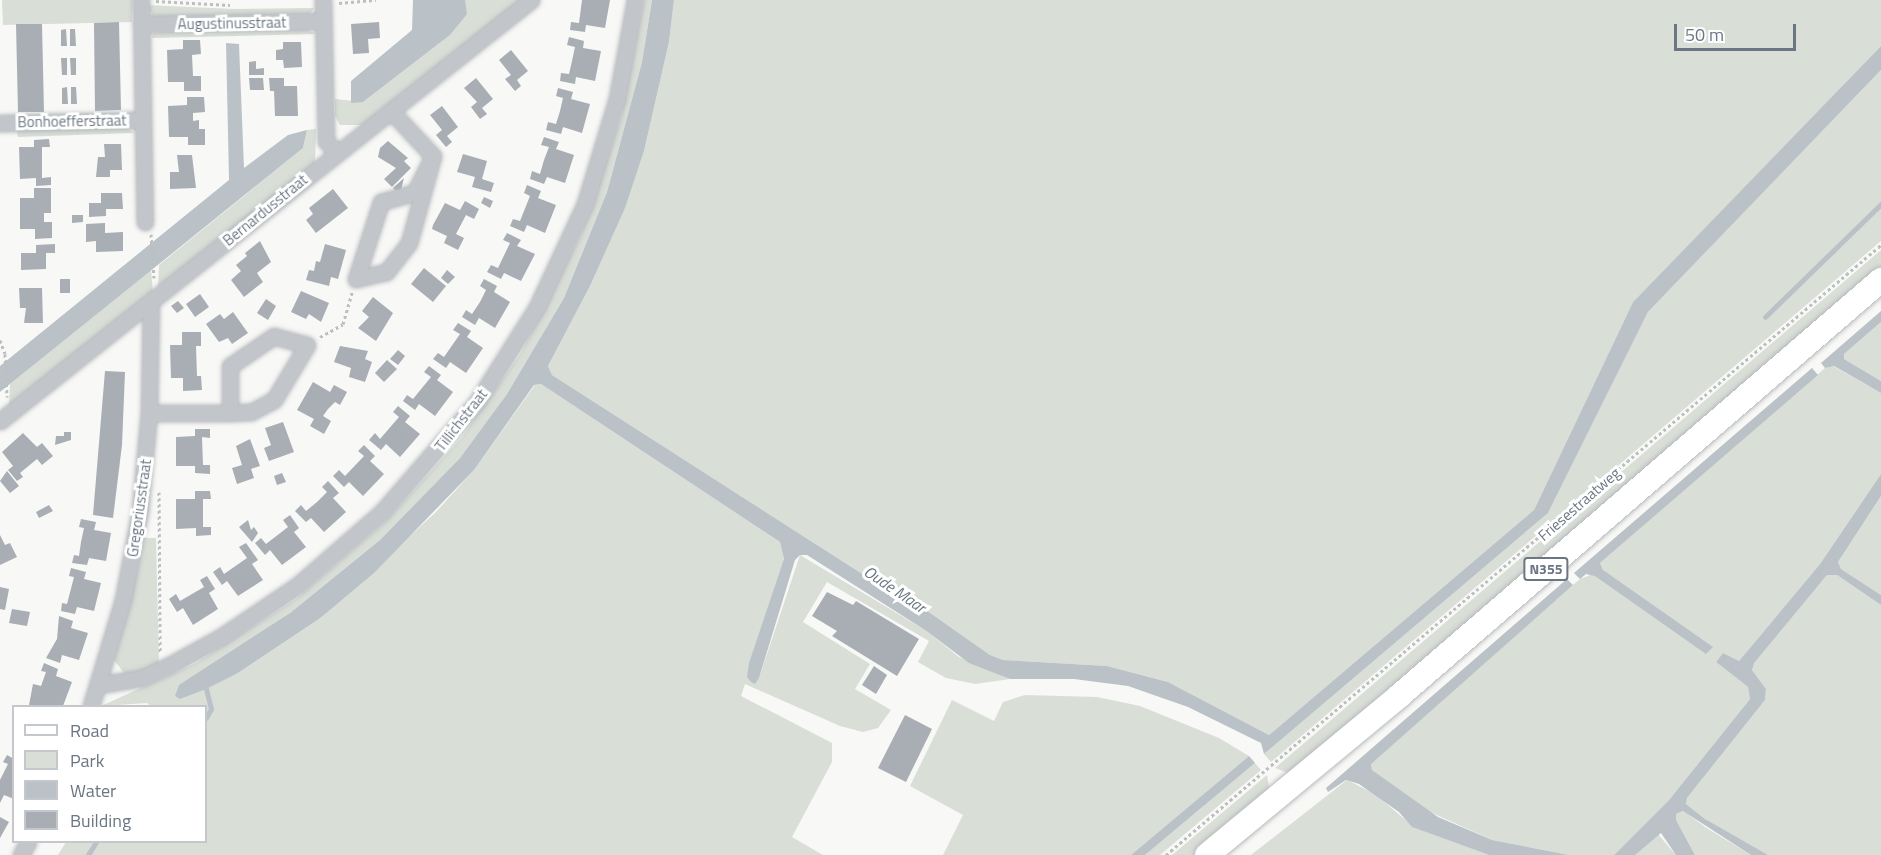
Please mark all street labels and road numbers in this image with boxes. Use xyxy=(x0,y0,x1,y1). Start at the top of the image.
street label: Augustinusstraat xyxy=(177,13,287,33)
street label: Bonhoefferstraat xyxy=(17,111,127,131)
street label: Bernardusstraat xyxy=(219,171,311,249)
street label: Tillichstraat xyxy=(431,385,491,455)
street label: Gregoriusstraat xyxy=(123,458,155,558)
street label: Friesestraatweg xyxy=(1534,464,1624,544)
road number: N355 xyxy=(1522,558,1570,580)

